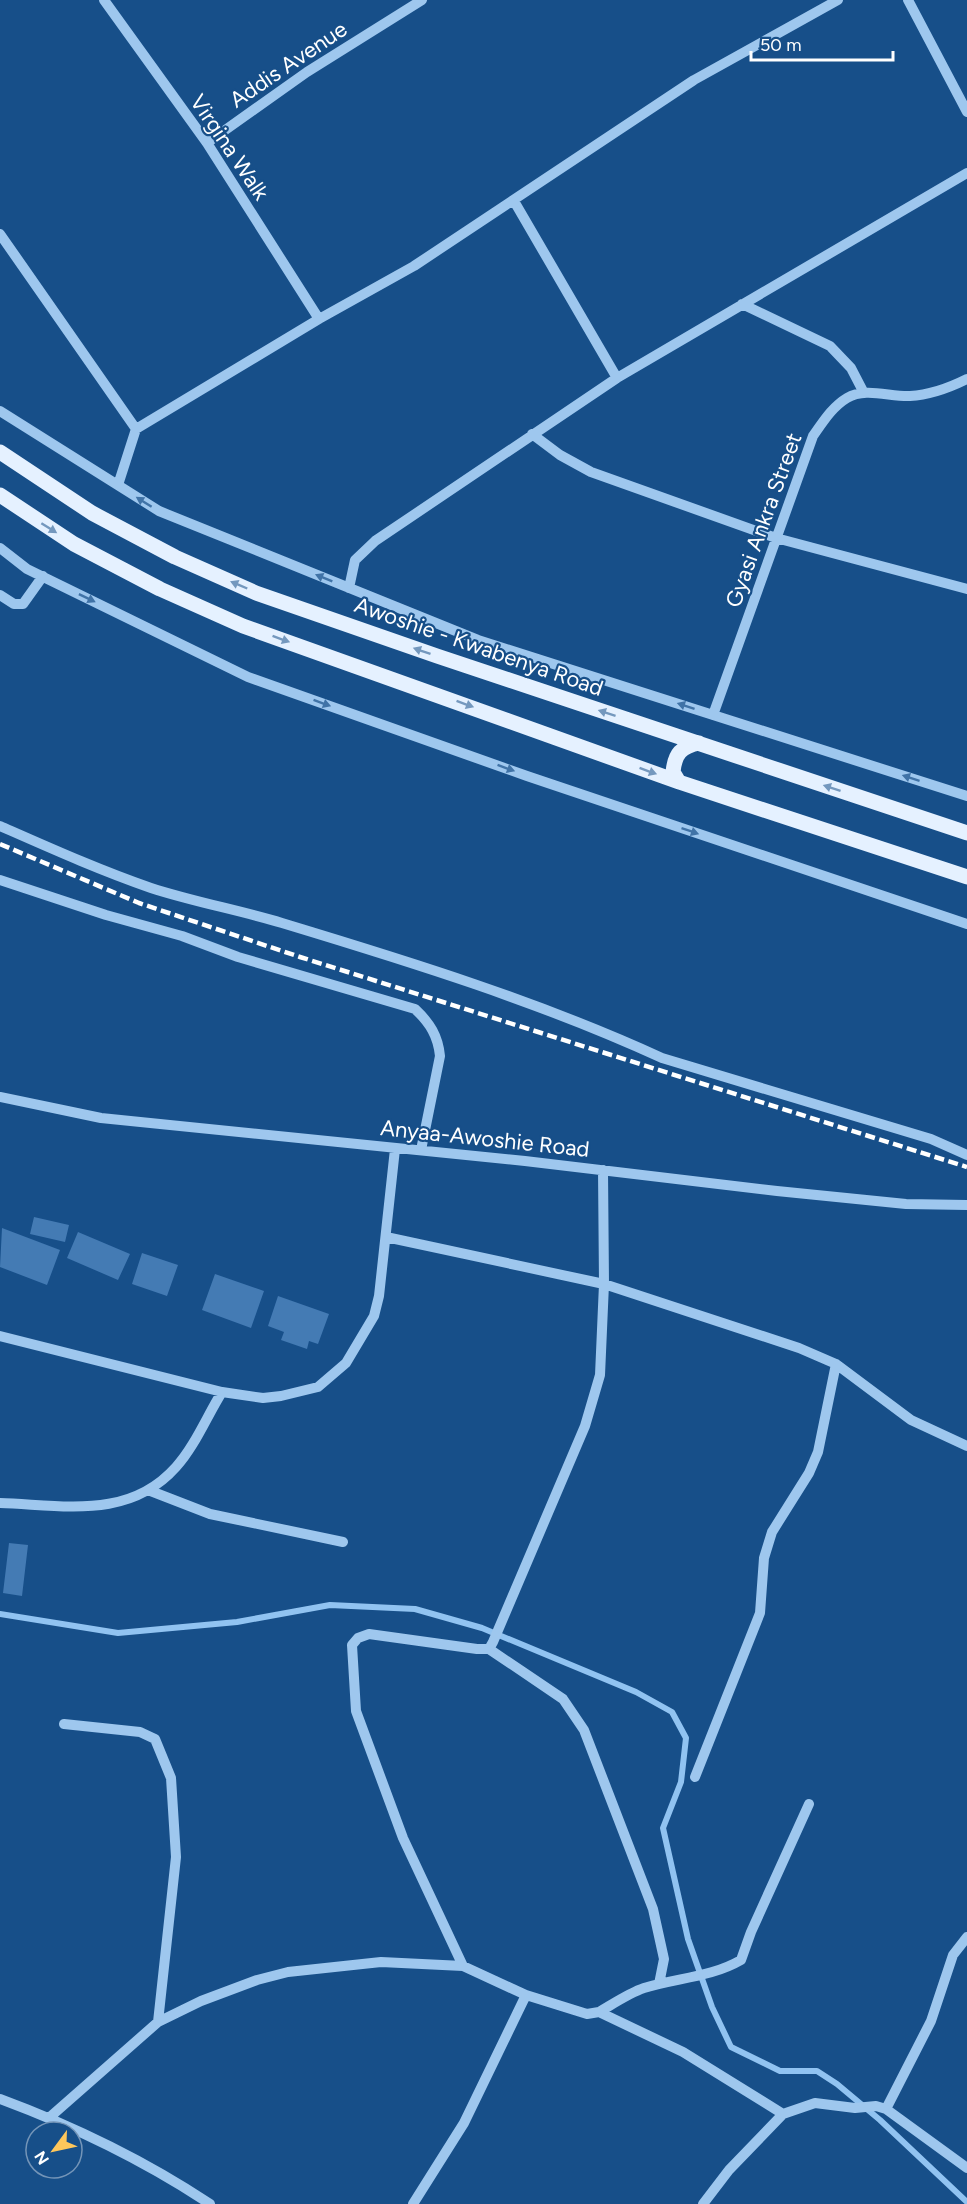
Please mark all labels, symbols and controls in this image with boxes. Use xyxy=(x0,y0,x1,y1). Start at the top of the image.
street label: Addis Avenue xyxy=(224,15,352,114)
scale bar xyxy=(751,24,894,62)
text: 50 m xyxy=(760,34,802,56)
street label: Virgina Walk xyxy=(184,89,275,206)
street label: Gyasi Ankra Street xyxy=(719,429,808,611)
one-way arrow xyxy=(136,496,153,507)
one-way arrow xyxy=(40,523,57,534)
one-way arrow xyxy=(315,573,333,582)
one-way arrow xyxy=(229,580,247,590)
street label: Awoshie - Kwabenya Road xyxy=(351,591,607,702)
one-way arrow xyxy=(78,593,95,603)
one-way arrow xyxy=(272,635,290,645)
one-way arrow xyxy=(413,646,431,656)
one-way arrow xyxy=(313,698,331,708)
one-way arrow xyxy=(456,700,474,710)
one-way arrow xyxy=(677,701,695,710)
one-way arrow xyxy=(598,708,616,717)
one-way arrow xyxy=(497,764,515,774)
one-way arrow xyxy=(639,766,657,776)
one-way arrow xyxy=(902,773,920,782)
one-way arrow xyxy=(823,782,841,792)
one-way arrow xyxy=(682,826,700,836)
street label: Anyaa-Awoshie Road xyxy=(379,1114,591,1163)
north arrow xyxy=(24,2120,84,2180)
text: N xyxy=(31,2148,53,2168)

